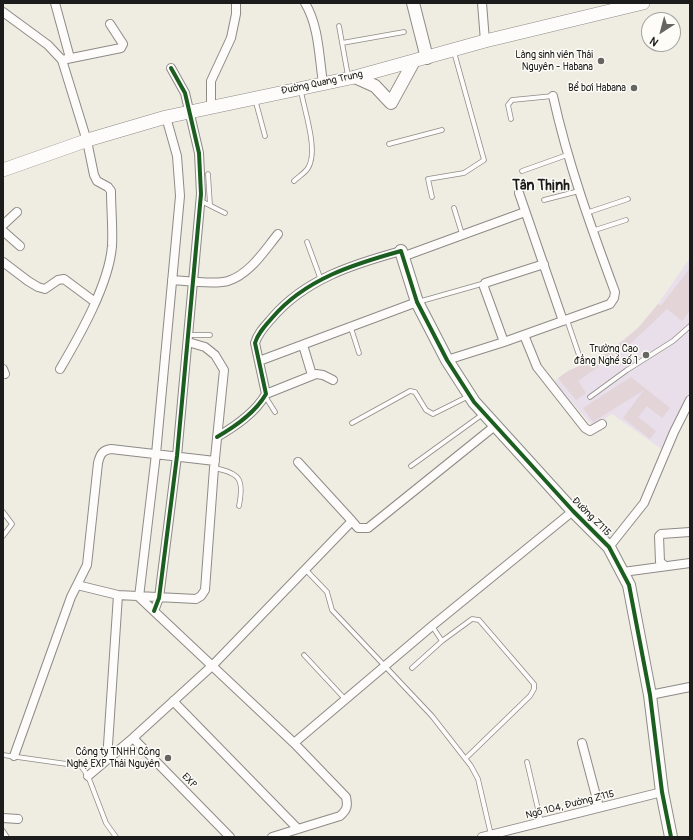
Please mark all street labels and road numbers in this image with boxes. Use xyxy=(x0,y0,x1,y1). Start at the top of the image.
street label: Đường Quang Trung xyxy=(280,68,364,98)
street label: Đường Z115 xyxy=(569,495,613,539)
street label: EXP xyxy=(179,771,199,791)
street label: Ngõ 104, Đường Z115 xyxy=(524,788,616,822)

